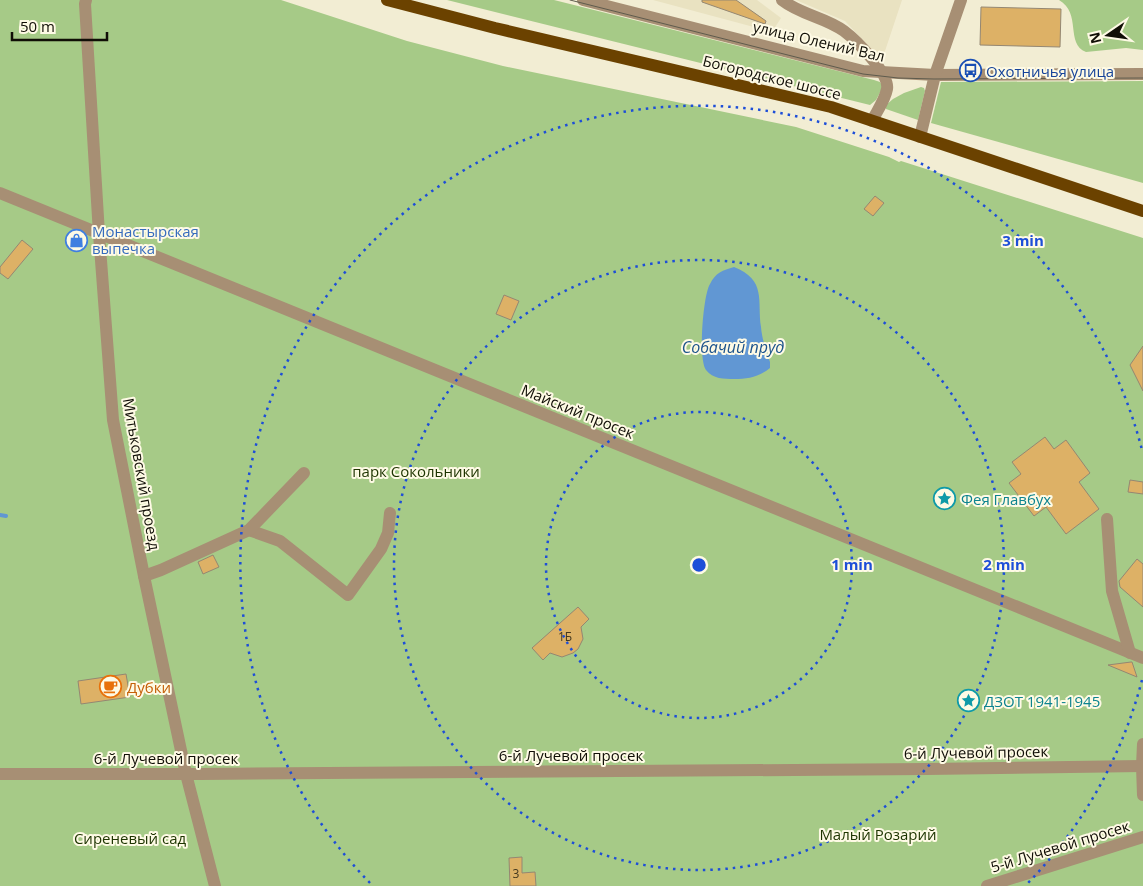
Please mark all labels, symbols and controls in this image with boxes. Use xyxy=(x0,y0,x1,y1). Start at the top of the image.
scale bar xyxy=(12,10,108,42)
north arrow xyxy=(1083,10,1133,60)
text: 50 m xyxy=(20,16,55,36)
street label: улица Олений Вал xyxy=(751,16,887,66)
text: N xyxy=(1084,30,1105,46)
street label: Богородское шоссе xyxy=(701,50,843,104)
bus stop icon: Охотничья улица xyxy=(958,59,982,83)
place label: Охотничья улица xyxy=(986,61,1114,81)
place label: Монастырская выпечка xyxy=(92,221,199,258)
shop icon: Монастырская выпечка xyxy=(64,228,88,252)
text: 3 min xyxy=(1002,230,1044,250)
water label: Собачий пруд xyxy=(682,336,784,358)
street label: Майский просек xyxy=(519,379,638,443)
street label: Митьковский проезд xyxy=(119,396,165,552)
park label: парк Сокольники xyxy=(352,461,480,481)
place icon: Фея Главбух xyxy=(933,487,957,511)
place label: Фея Главбух xyxy=(961,489,1051,509)
text: 1 min xyxy=(831,554,873,574)
text: 2 min xyxy=(983,554,1025,574)
centre of rings xyxy=(690,556,708,574)
house number: 1Б xyxy=(558,628,572,645)
cafe icon: Дубки xyxy=(99,675,123,699)
place label: Дубки xyxy=(127,677,171,697)
place icon: ДЗОТ 1941-1945 xyxy=(956,689,980,713)
place label: ДЗОТ 1941-1945 xyxy=(984,691,1100,711)
street label: 6-й Лучевой просек xyxy=(904,741,1049,763)
street label: 6-й Лучевой просек xyxy=(499,745,643,765)
street label: 6-й Лучевой просек xyxy=(94,748,238,768)
street label: 5-й Лучевой просек xyxy=(988,815,1132,877)
park label: Малый Розарий xyxy=(819,824,937,844)
park label: Сиреневый сад xyxy=(74,828,186,848)
house number: 3 xyxy=(513,865,520,882)

